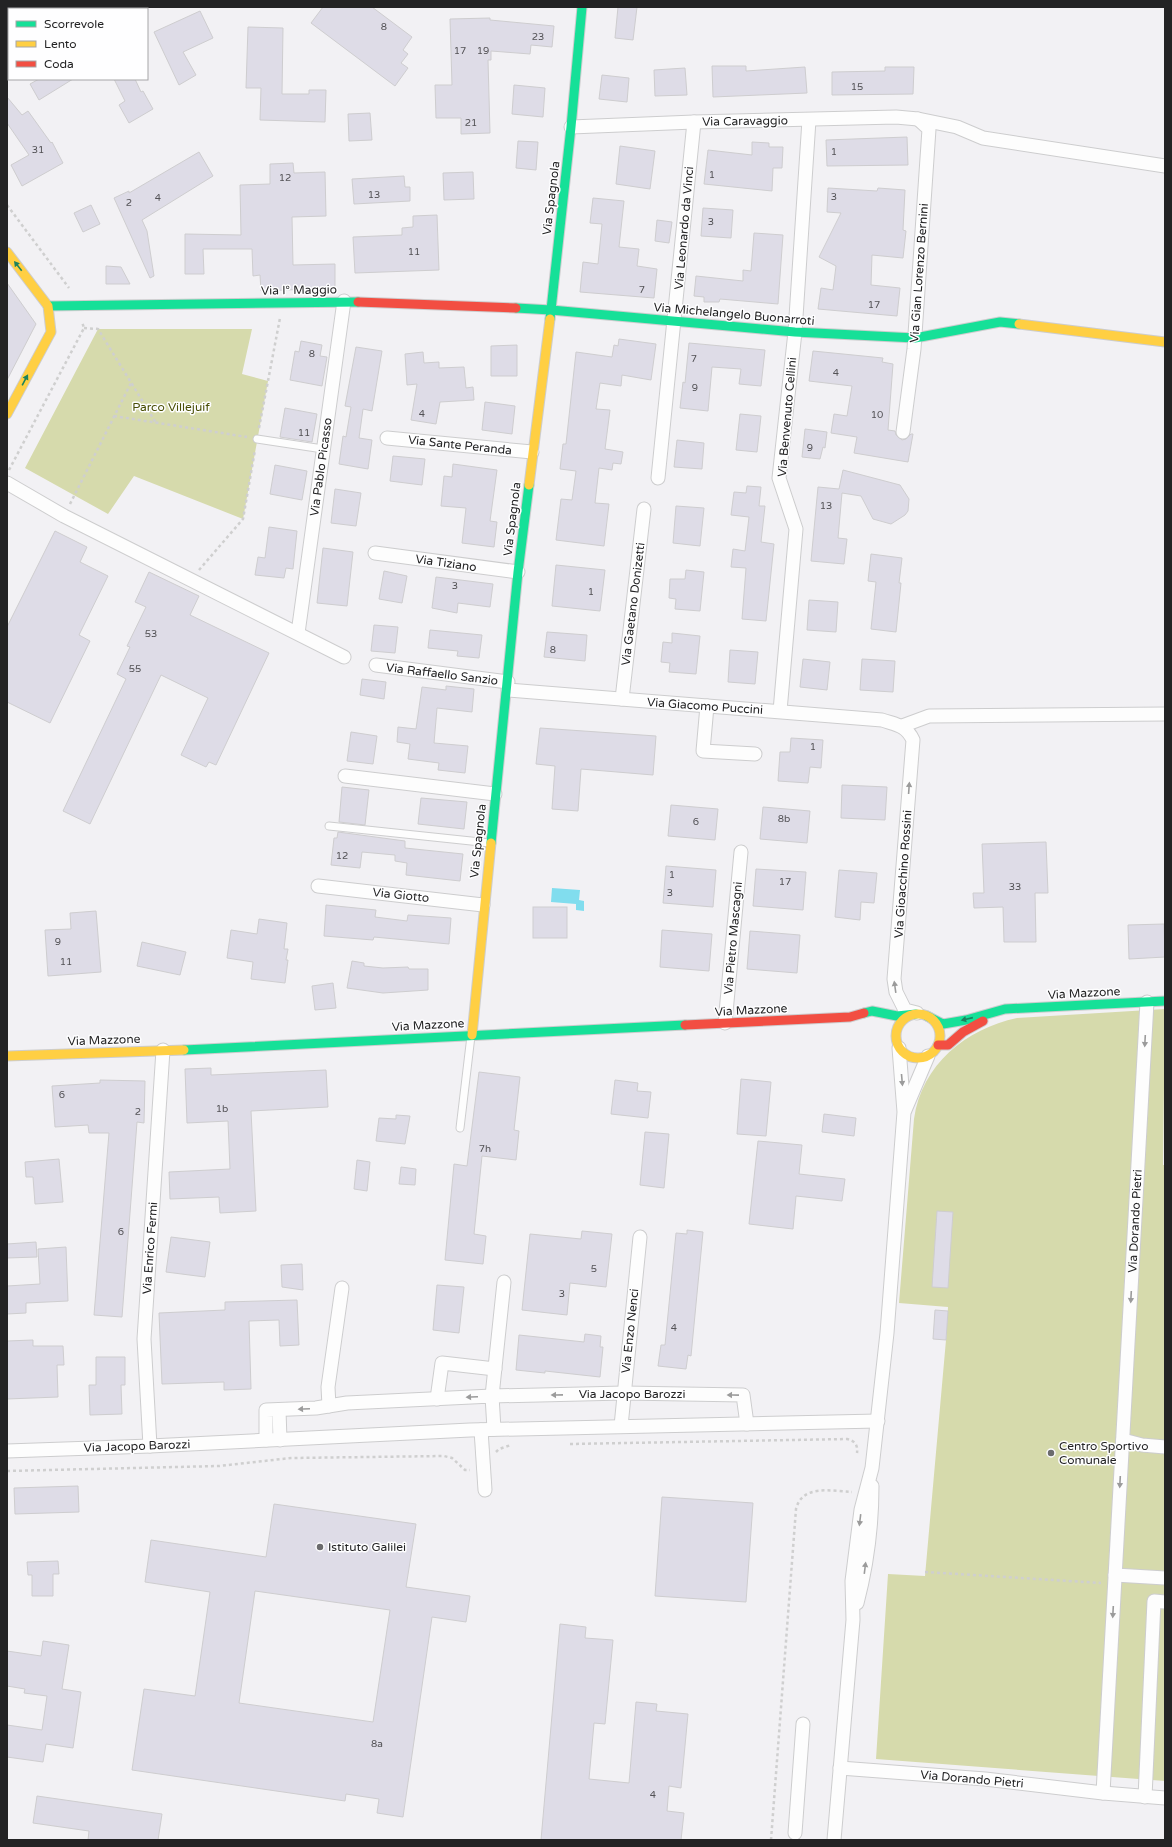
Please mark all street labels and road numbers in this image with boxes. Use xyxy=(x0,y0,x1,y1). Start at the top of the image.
street label: Via Caravaggio xyxy=(702,113,788,129)
street label: Via Spagnola xyxy=(540,160,562,236)
street label: Via Leonardo da Vinci xyxy=(672,166,696,290)
street label: Via Gian Lorenzo Bernini xyxy=(907,203,931,343)
street label: Via I° Maggio xyxy=(261,282,337,298)
street label: Via Michelangelo Buonarroti xyxy=(653,300,815,328)
street label: Via Benvenuto Cellini xyxy=(775,357,799,477)
street label: Via Pablo Picasso xyxy=(307,417,335,517)
street label: Via Sante Peranda xyxy=(407,433,513,457)
street label: Via Spagnola xyxy=(501,481,523,557)
street label: Via Gaetano Donizetti xyxy=(618,542,648,666)
street label: Via Tiziano xyxy=(415,552,477,574)
street label: Via Raffaello Sanzio xyxy=(385,660,499,688)
street label: Via Giacomo Puccini xyxy=(647,695,763,717)
street label: Via Spagnola xyxy=(467,803,489,879)
street label: Via Gioacchino Rossini xyxy=(892,809,914,939)
street label: Via Pietro Mascagni xyxy=(721,881,745,995)
street label: Via Giotto xyxy=(372,885,430,905)
street label: Via Mazzone xyxy=(1047,984,1121,1002)
street label: Via Mazzone xyxy=(714,1001,788,1019)
street label: Via Mazzone xyxy=(391,1016,465,1034)
street label: Via Mazzone xyxy=(67,1032,141,1048)
street label: Via Dorando Pietri xyxy=(1125,1169,1145,1273)
street label: Via Enrico Fermi xyxy=(140,1201,160,1295)
street label: Via Enzo Nenci xyxy=(619,1288,641,1374)
street label: Via Jacopo Barozzi xyxy=(579,1387,685,1401)
street label: Via Jacopo Barozzi xyxy=(83,1437,191,1455)
street label: Via Dorando Pietri xyxy=(920,1768,1024,1790)

